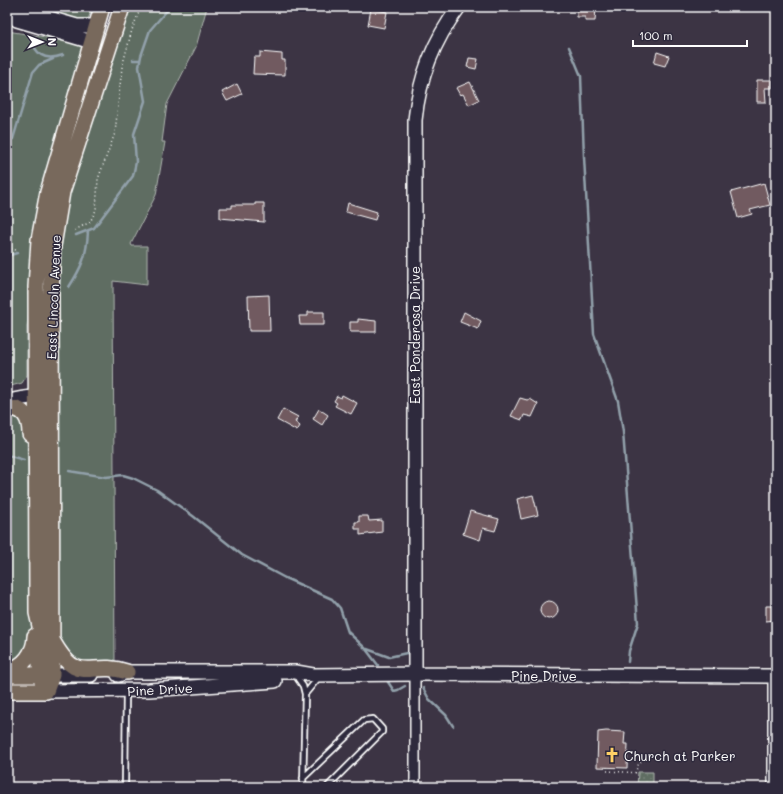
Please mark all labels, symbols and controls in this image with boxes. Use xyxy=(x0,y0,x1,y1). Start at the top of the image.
north arrow xyxy=(22,22,62,62)
scale bar xyxy=(633,22,747,48)
text: 100 m xyxy=(639,27,673,43)
text: N xyxy=(45,38,60,46)
street label: East Lincoln Avenue xyxy=(42,234,64,360)
street label: East Ponderosa Drive xyxy=(406,266,423,404)
street label: Pine Drive xyxy=(511,667,577,684)
street label: Pine Drive xyxy=(127,679,193,699)
church icon: Church at Parker xyxy=(603,746,621,764)
place label: Church at Parker xyxy=(624,747,735,764)

